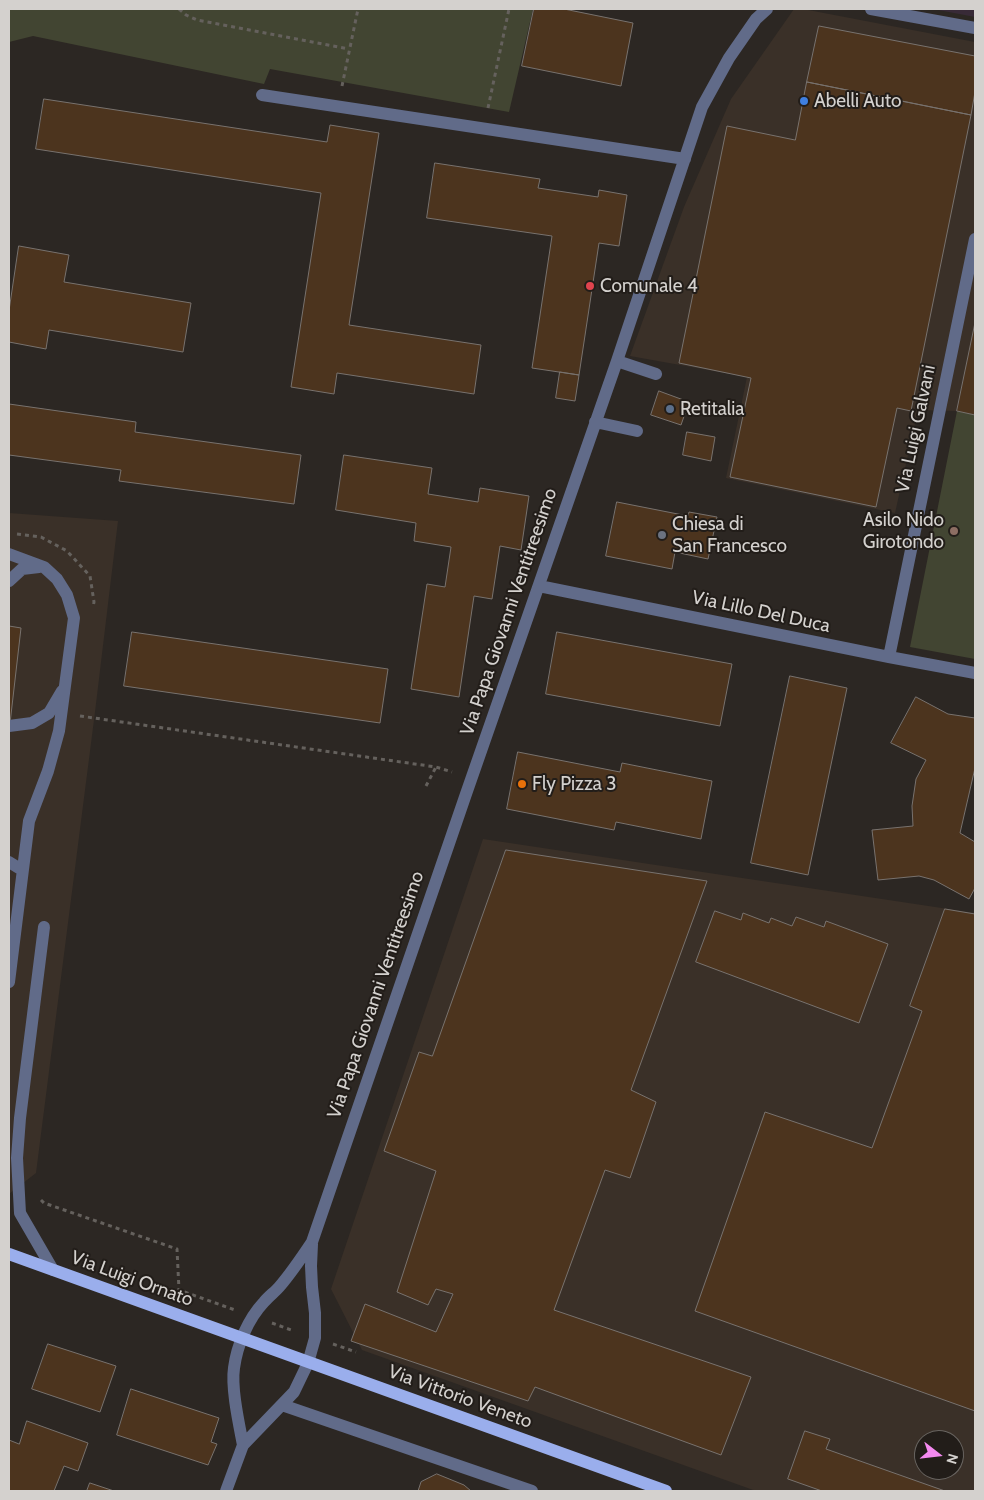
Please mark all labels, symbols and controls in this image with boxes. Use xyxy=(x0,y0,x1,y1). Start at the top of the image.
place label: Abelli Auto xyxy=(814,90,901,112)
marker: Abelli Auto xyxy=(798,95,810,107)
place label: Comunale 4 xyxy=(600,275,698,297)
marker: Comunale 4 xyxy=(584,280,596,292)
street label: Via Luigi Galvani xyxy=(891,363,941,495)
place label: Retitalia xyxy=(680,398,744,420)
marker: Retitalia xyxy=(664,403,676,415)
street label: Via Papa Giovanni Ventitreesimo xyxy=(456,485,562,739)
place label: Asilo Nido Girotondo xyxy=(863,509,944,553)
place label: Chiesa di San Francesco xyxy=(672,513,787,557)
marker: Asilo Nido Girotondo xyxy=(948,525,960,537)
marker: Chiesa di San Francesco xyxy=(656,529,668,541)
street label: Via Lillo Del Duca xyxy=(690,586,832,638)
place label: Fly Pizza 3 xyxy=(532,773,617,795)
marker: Fly Pizza 3 xyxy=(516,778,528,790)
street label: Via Papa Giovanni Ventitreesimo xyxy=(323,868,429,1122)
street label: Via Luigi Ornato xyxy=(68,1246,196,1312)
street label: Via Vittorio Veneto xyxy=(385,1360,535,1434)
north arrow xyxy=(914,1430,964,1480)
text: N xyxy=(942,1452,962,1466)

